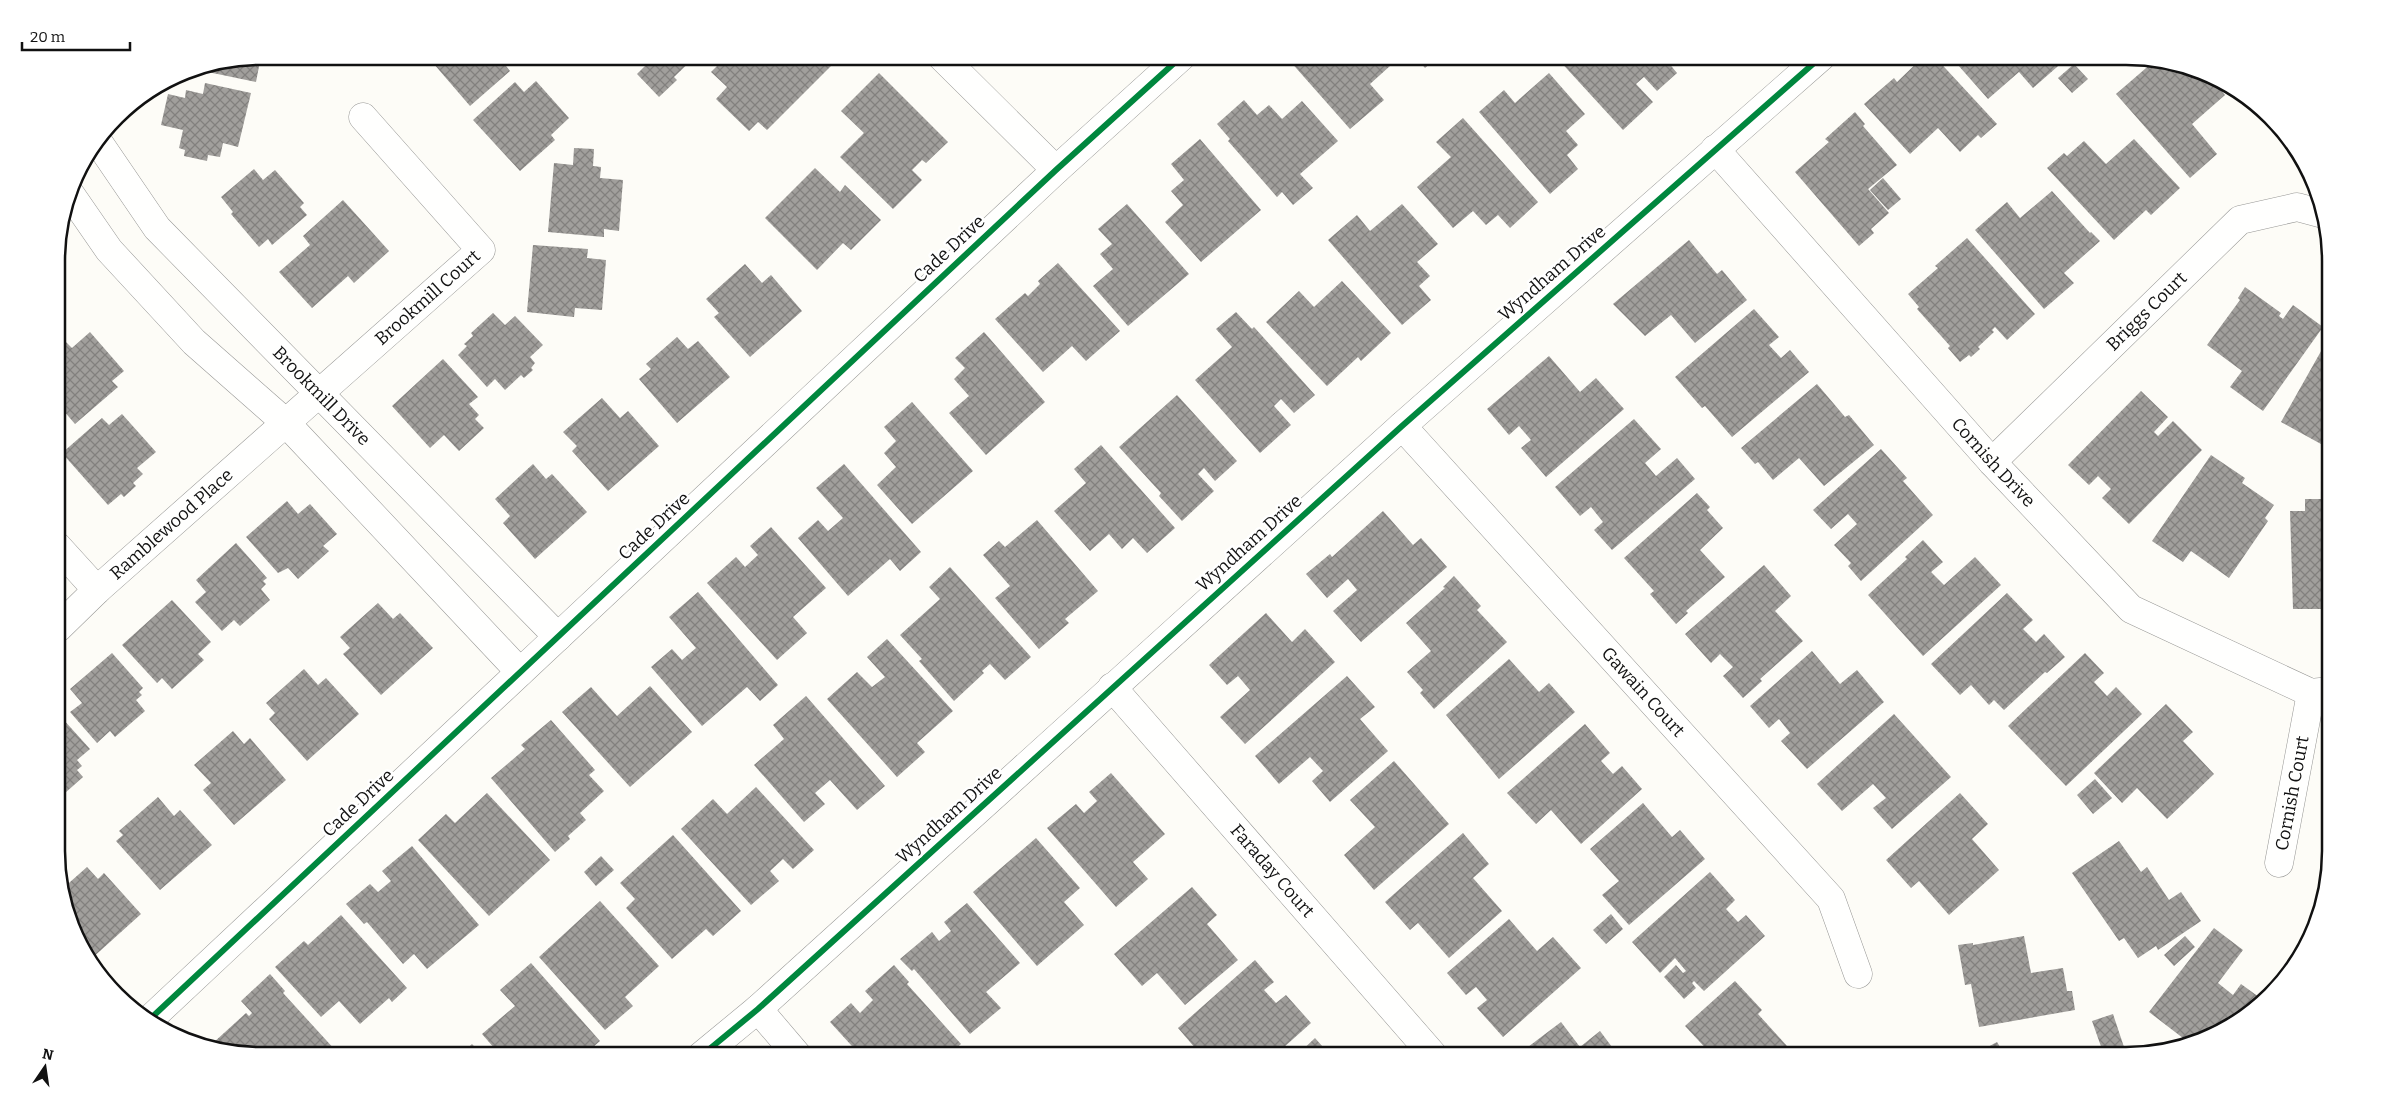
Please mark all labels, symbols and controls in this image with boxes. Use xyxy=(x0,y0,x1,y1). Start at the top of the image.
scale bar xyxy=(22,20,130,52)
text: 20 m xyxy=(30,28,66,46)
street label: Cade Drive xyxy=(909,210,989,288)
street label: Wyndham Drive xyxy=(1494,220,1610,326)
street label: Brookmill Court xyxy=(370,245,485,350)
street label: Briggs Court xyxy=(2102,267,2192,355)
street label: Brookmill Drive xyxy=(268,342,375,450)
street label: Cornish Drive xyxy=(1947,413,2040,512)
street label: Ramblewood Place xyxy=(106,464,238,584)
street label: Cade Drive xyxy=(614,487,694,565)
street label: Wyndham Drive xyxy=(1191,490,1307,596)
street label: Gawain Court xyxy=(1597,642,1690,742)
street label: Cornish Court xyxy=(2271,733,2314,853)
street label: Wyndham Drive xyxy=(891,762,1007,868)
street label: Cade Drive xyxy=(318,764,398,842)
street label: Faraday Court xyxy=(1226,820,1319,922)
north arrow xyxy=(20,1042,70,1092)
text: N xyxy=(41,1045,55,1064)

